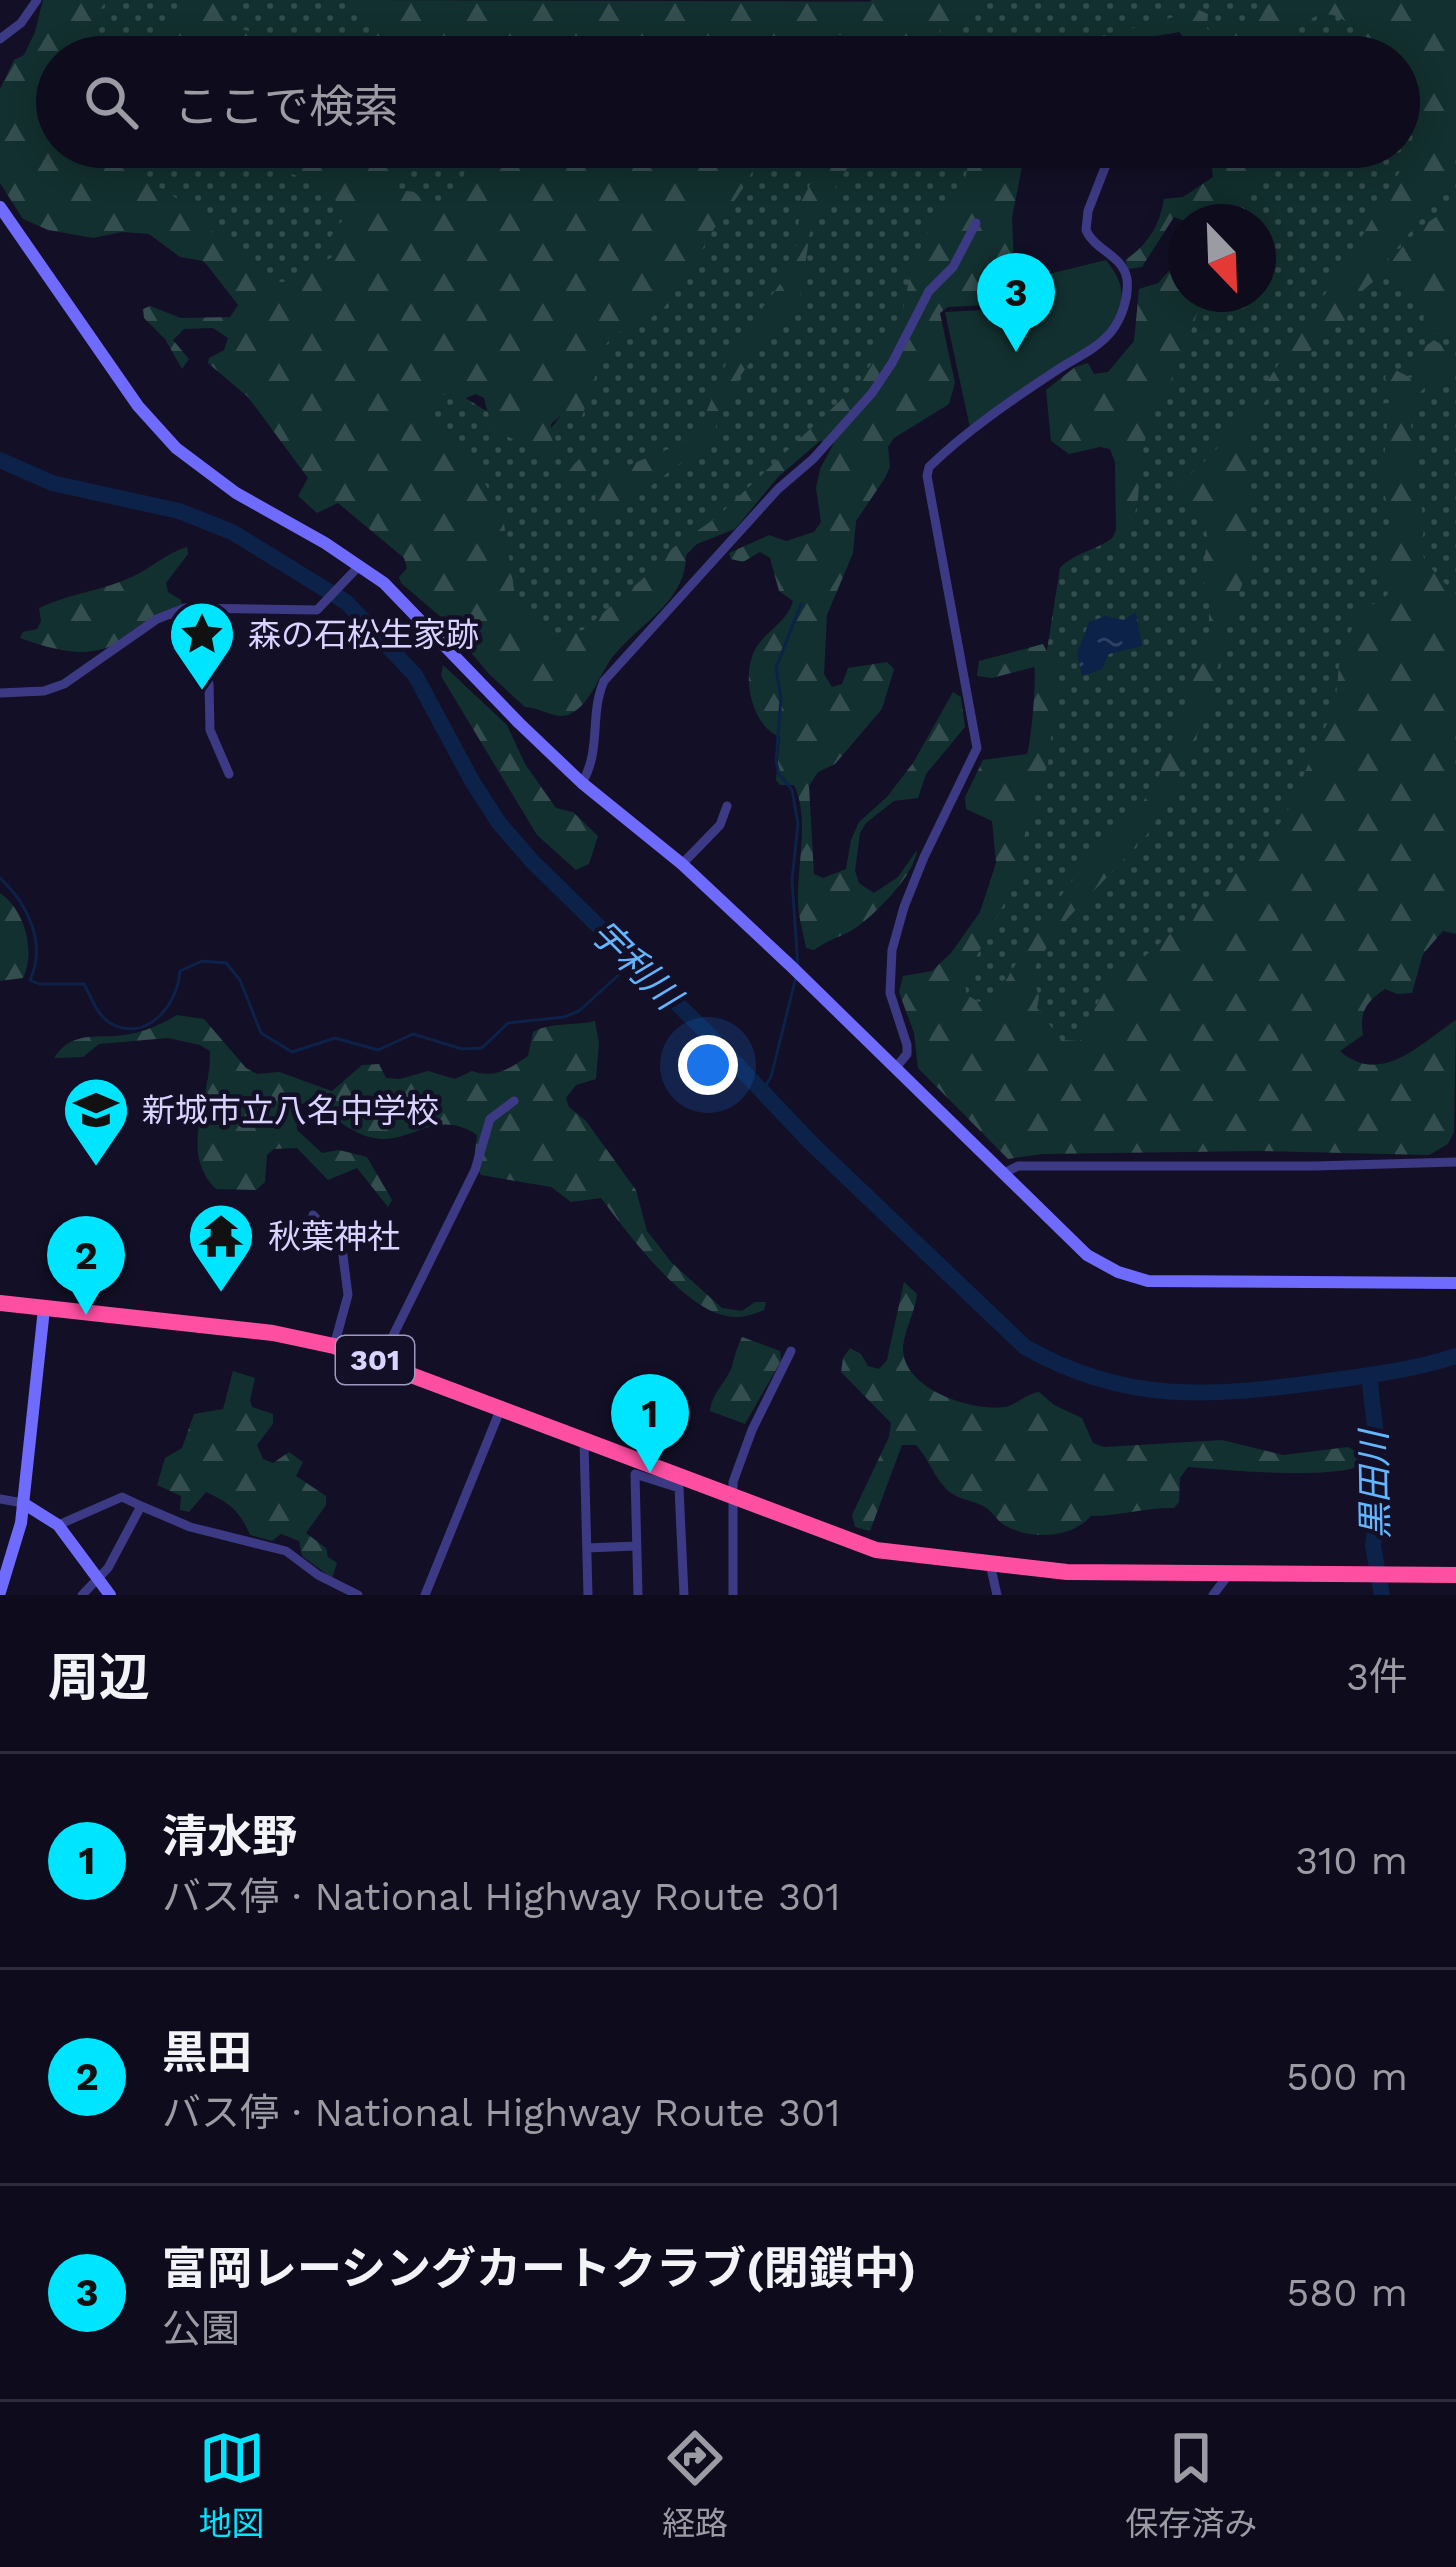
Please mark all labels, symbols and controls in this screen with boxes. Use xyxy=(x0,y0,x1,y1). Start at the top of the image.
search box xyxy=(36,36,1420,168)
icon: search xyxy=(78,69,144,135)
text: ここで検索 xyxy=(174,80,399,133)
north arrow xyxy=(1168,204,1276,312)
pin: 3 xyxy=(977,253,1055,352)
place icon: 森の石松生家跡 xyxy=(167,599,237,693)
place label: 森の石松生家跡 xyxy=(248,615,479,654)
water label: 宇利川 xyxy=(582,912,691,1021)
your location xyxy=(678,1035,738,1095)
school or university icon: 新城市立八名中学校 xyxy=(61,1075,131,1169)
place label: 新城市立八名中学校 xyxy=(142,1091,439,1130)
temple icon: 秋葉神社 xyxy=(186,1201,256,1295)
pin: 2 xyxy=(47,1216,125,1315)
place label: 秋葉神社 xyxy=(268,1217,400,1256)
road number: 301 xyxy=(336,1336,414,1384)
pin: 1 xyxy=(611,1374,689,1473)
water label: 黒田川 xyxy=(1353,1427,1397,1539)
text: 周辺 xyxy=(48,1648,150,1707)
text: 3件 xyxy=(1346,1654,1408,1699)
text: 清水野 xyxy=(162,1810,297,1863)
text: 1 xyxy=(79,1838,95,1883)
text: 310 m xyxy=(1295,1838,1408,1883)
text: バス停 · National Highway Route 301 xyxy=(162,1874,841,1919)
text: 黒田 xyxy=(162,2026,252,2079)
text: 2 xyxy=(75,2054,99,2099)
text: 500 m xyxy=(1286,2054,1408,2099)
text: バス停 · National Highway Route 301 xyxy=(162,2090,841,2135)
text: 富岡レーシングカートクラブ(閉鎖中) xyxy=(162,2242,916,2295)
text: 3 xyxy=(75,2270,99,2315)
text: 580 m xyxy=(1287,2270,1408,2315)
text: 公園 xyxy=(162,2306,240,2351)
tab: 地図 xyxy=(199,2425,265,2545)
tab: 経路 xyxy=(662,2425,728,2545)
tab: 保存済み xyxy=(1125,2425,1257,2545)

